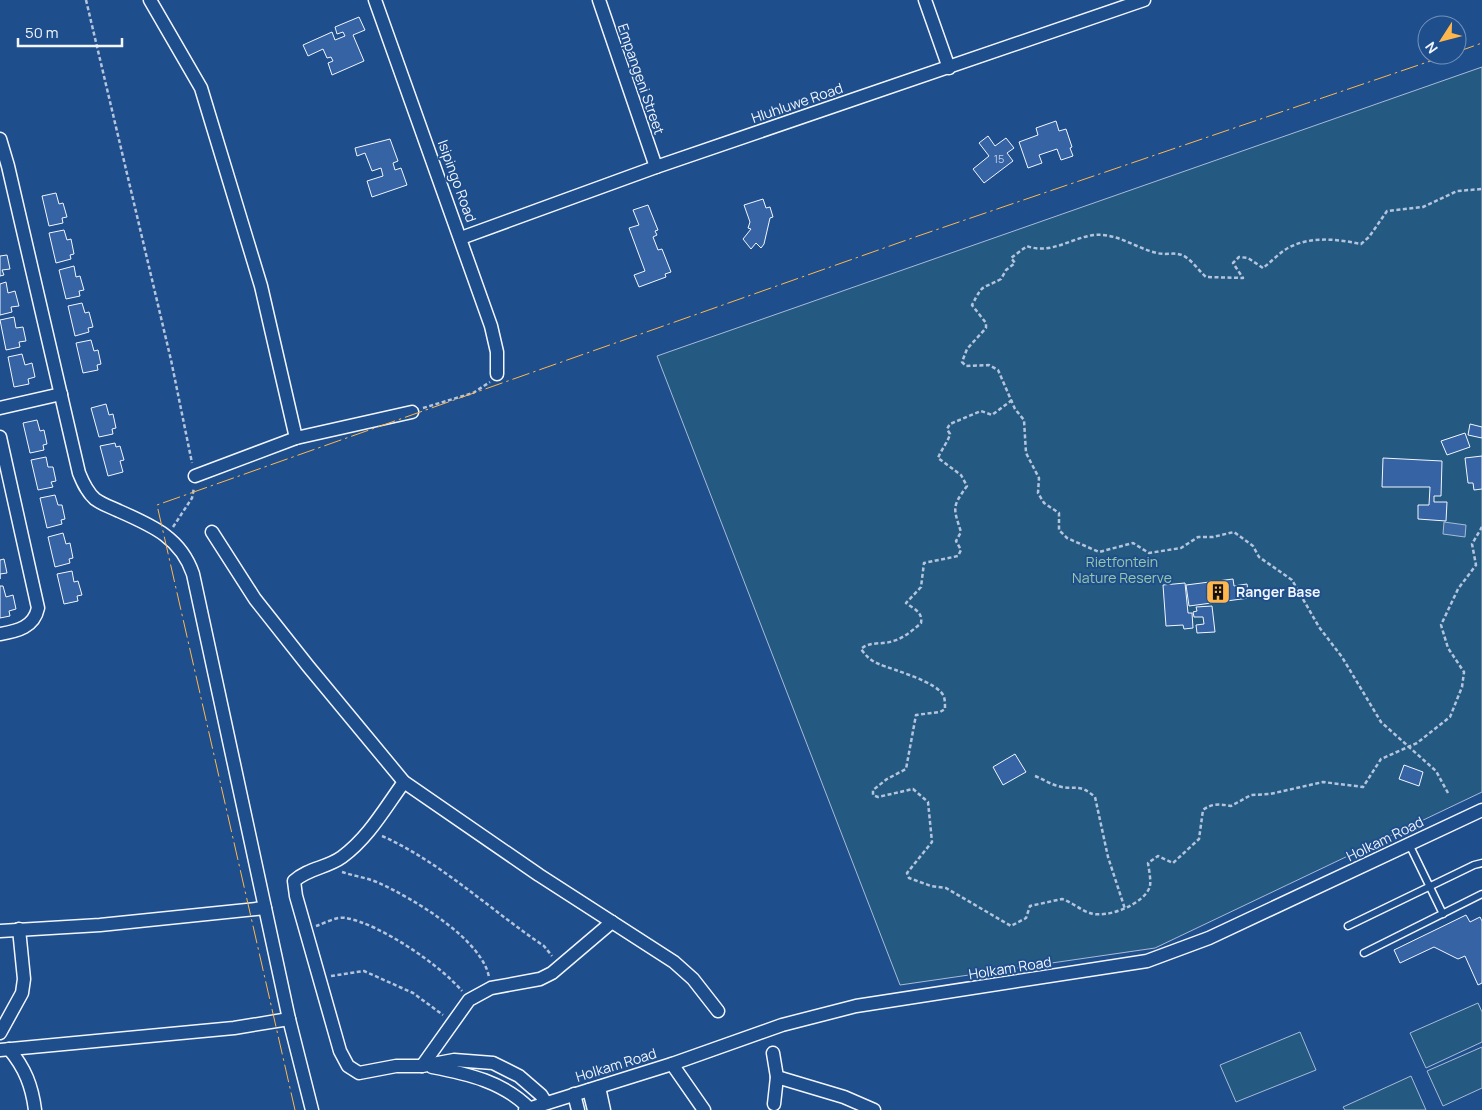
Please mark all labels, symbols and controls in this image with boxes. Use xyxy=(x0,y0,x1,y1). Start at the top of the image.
scale bar xyxy=(18,15,121,47)
north arrow xyxy=(1417,15,1467,65)
street label: Empangeni Street xyxy=(614,21,669,137)
text: 50 m xyxy=(25,22,59,43)
text: N xyxy=(1420,38,1442,58)
street label: Hluhluwe Road xyxy=(748,78,845,127)
street label: Isipingo Road xyxy=(434,137,481,225)
house number: 15 xyxy=(994,151,1004,166)
park label: Rietfontein Nature Reserve xyxy=(1072,552,1172,587)
building icon: Ranger Base xyxy=(1205,579,1231,605)
place label: Ranger Base xyxy=(1236,582,1320,601)
street label: Holkam Road xyxy=(1343,812,1427,865)
street label: Holkam Road xyxy=(967,952,1053,983)
street label: Holkam Road xyxy=(573,1043,659,1086)

